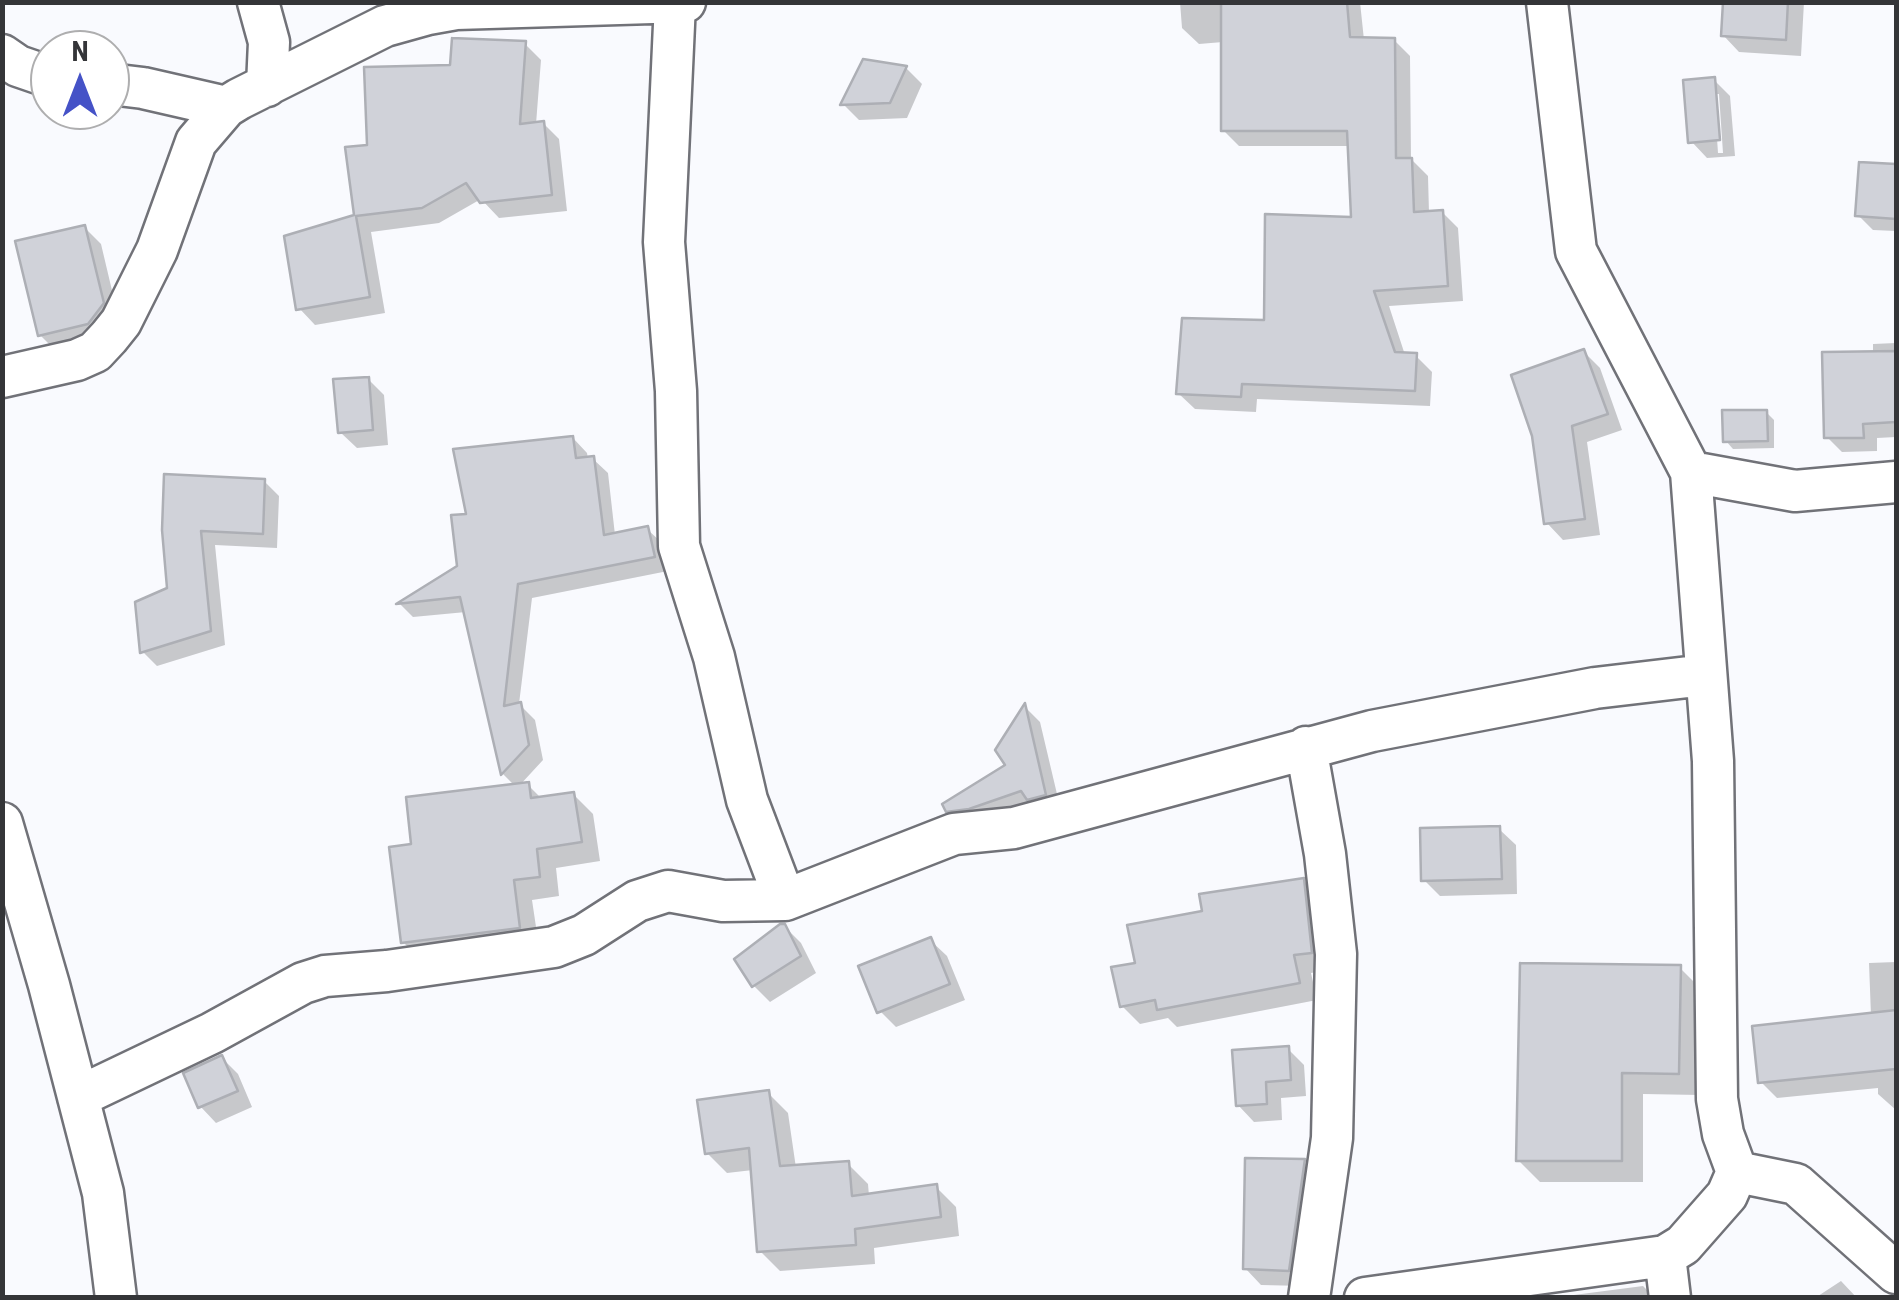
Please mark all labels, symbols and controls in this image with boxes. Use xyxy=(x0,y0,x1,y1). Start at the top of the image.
north arrow xyxy=(30,30,130,130)
text: N xyxy=(71,35,89,68)

